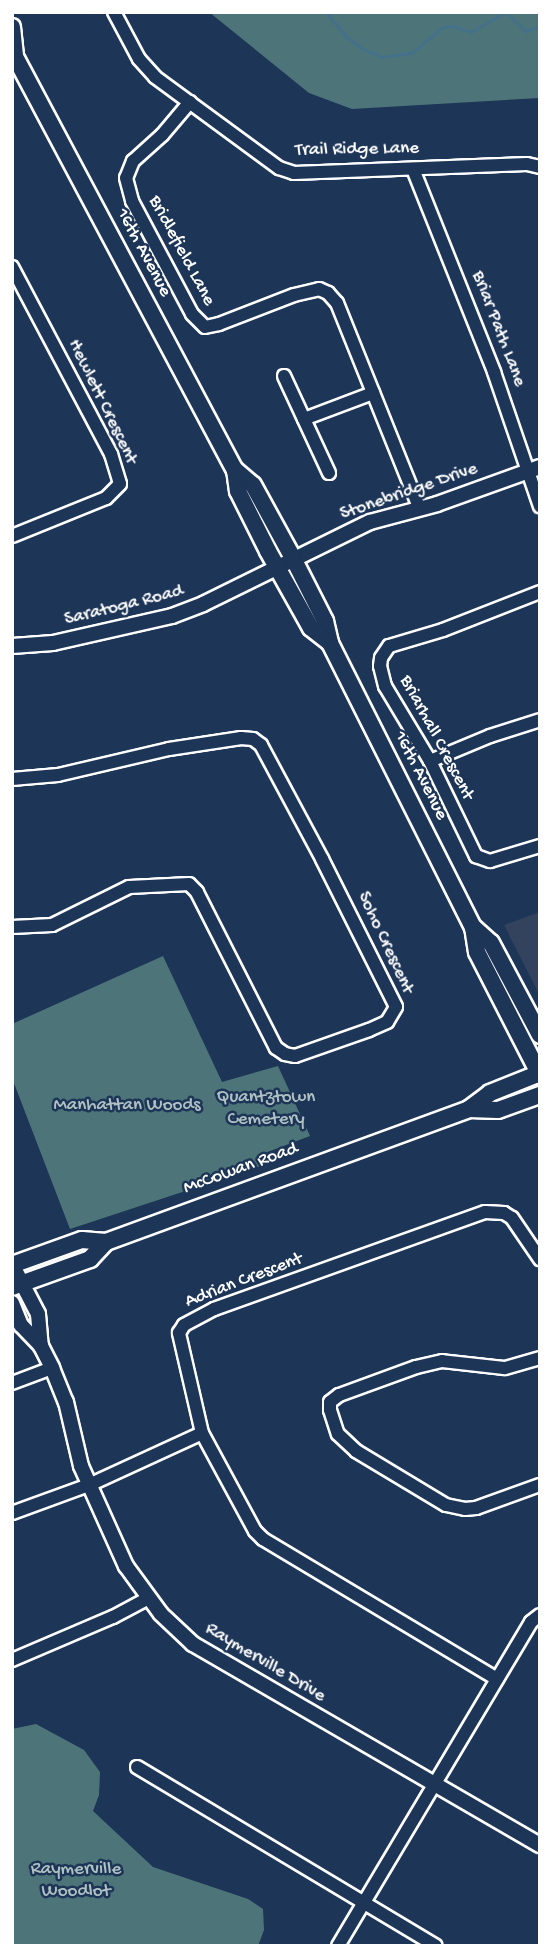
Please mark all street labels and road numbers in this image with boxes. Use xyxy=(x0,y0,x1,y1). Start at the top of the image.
street label: Trail Ridge Lane xyxy=(295,138,419,162)
street label: Bridlefield Lane xyxy=(142,192,220,310)
street label: 16th Avenue xyxy=(110,205,176,301)
street label: Briar Path Lane xyxy=(465,268,531,390)
street label: Hewlett Crescent xyxy=(62,336,142,468)
street label: Stonebridge Drive xyxy=(337,458,481,526)
street label: Saratoga Road xyxy=(62,580,186,632)
street label: Briarhall Crescent xyxy=(393,672,479,804)
street label: 16th Avenue xyxy=(388,728,452,824)
street label: Soho Crescent xyxy=(351,888,419,998)
street label: McCowan Road xyxy=(181,1138,301,1200)
street label: Adrian Crescent xyxy=(182,1248,306,1314)
street label: Raymerville Drive xyxy=(201,1618,329,1708)

